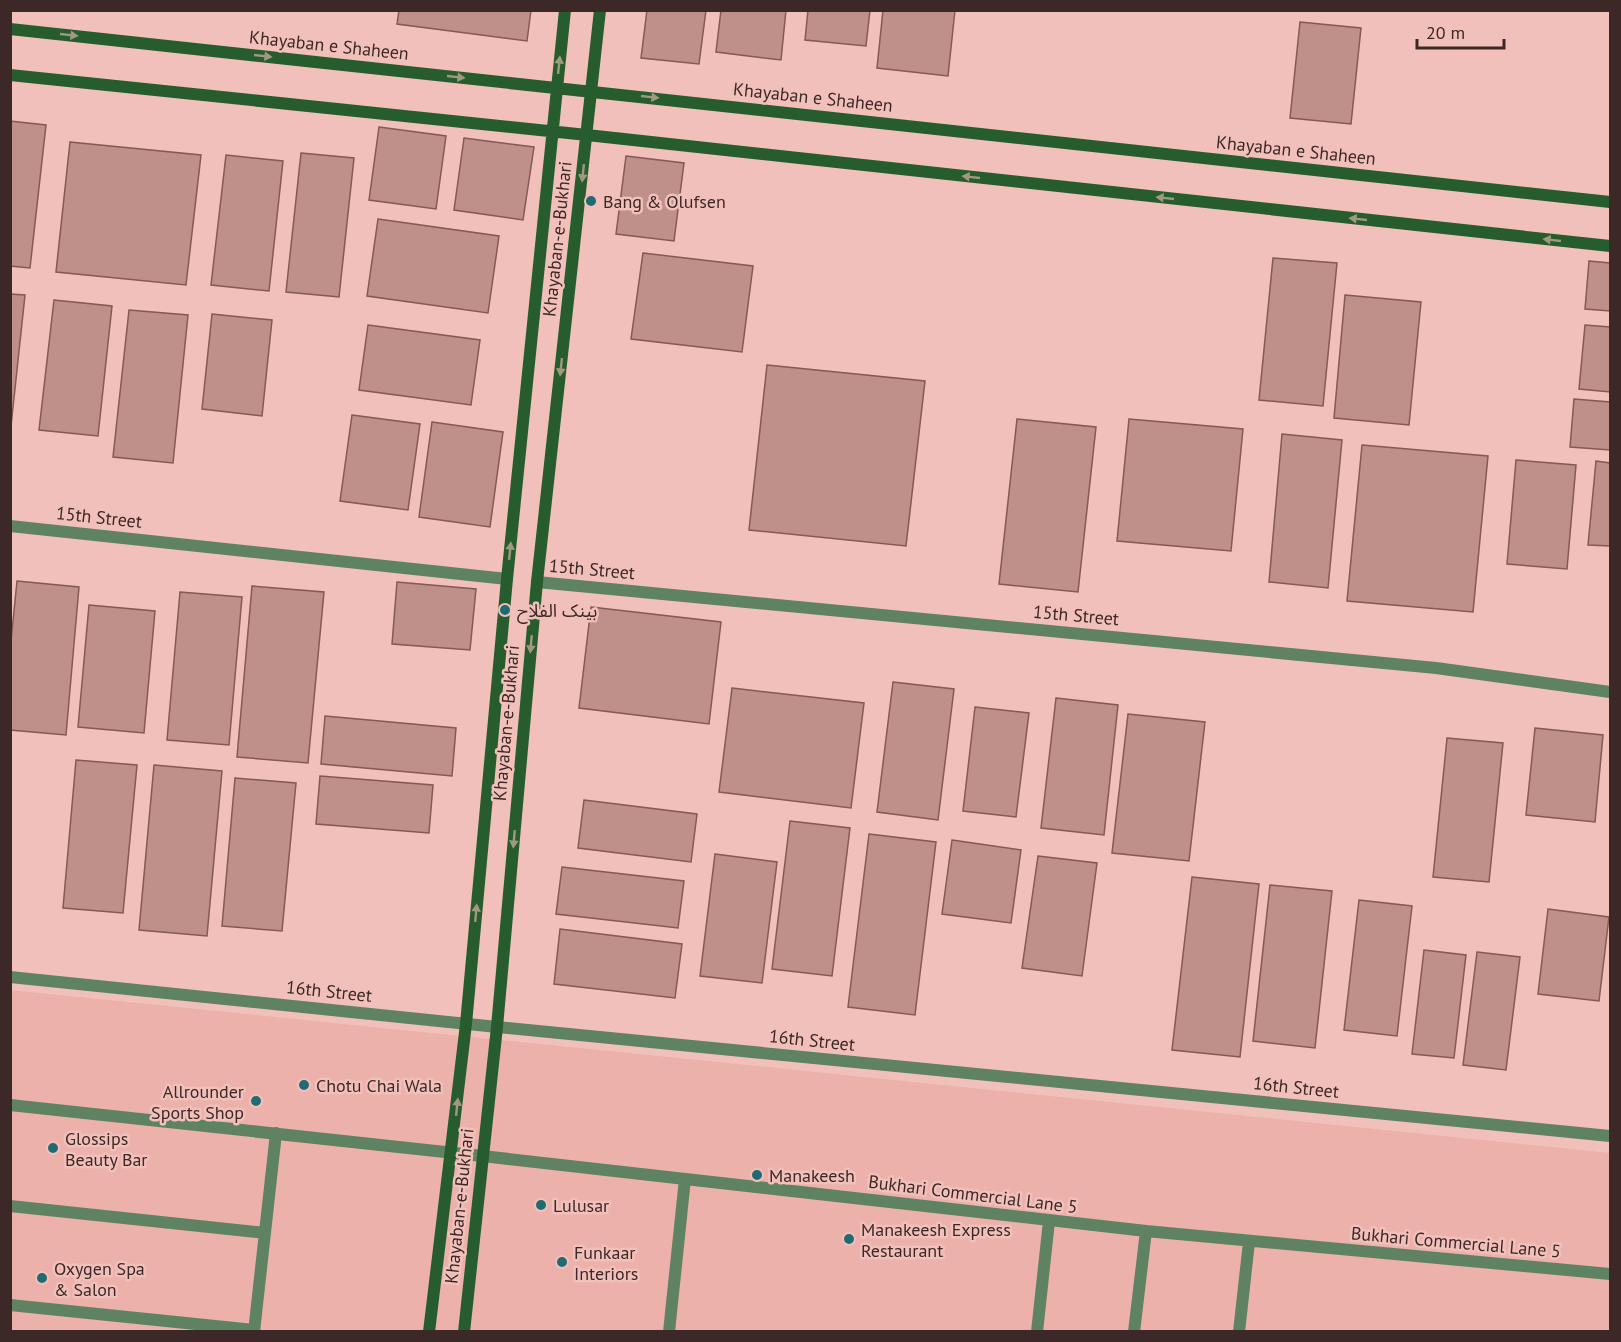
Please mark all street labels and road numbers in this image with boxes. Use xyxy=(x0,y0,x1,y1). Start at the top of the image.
street label: Khayaban e Shaheen xyxy=(248,25,410,65)
street label: Khayaban e Shaheen xyxy=(732,77,894,117)
street label: Khayaban e Shaheen xyxy=(1215,130,1377,170)
street label: Khayaban-e-Bukhari xyxy=(537,160,577,318)
street label: 15th Street xyxy=(55,501,143,533)
street label: 15th Street xyxy=(548,554,636,584)
street label: 15th Street xyxy=(1032,600,1120,630)
street label: Khayaban-e-Bukhari xyxy=(488,644,524,802)
street label: 16th Street xyxy=(285,975,373,1007)
street label: 16th Street xyxy=(768,1024,856,1056)
street label: 16th Street xyxy=(1252,1071,1340,1103)
street label: Khayaban-e-Bukhari xyxy=(439,1127,479,1285)
street label: Bukhari Commercial Lane 5 xyxy=(867,1170,1079,1218)
street label: Bukhari Commercial Lane 5 xyxy=(1350,1221,1562,1263)

